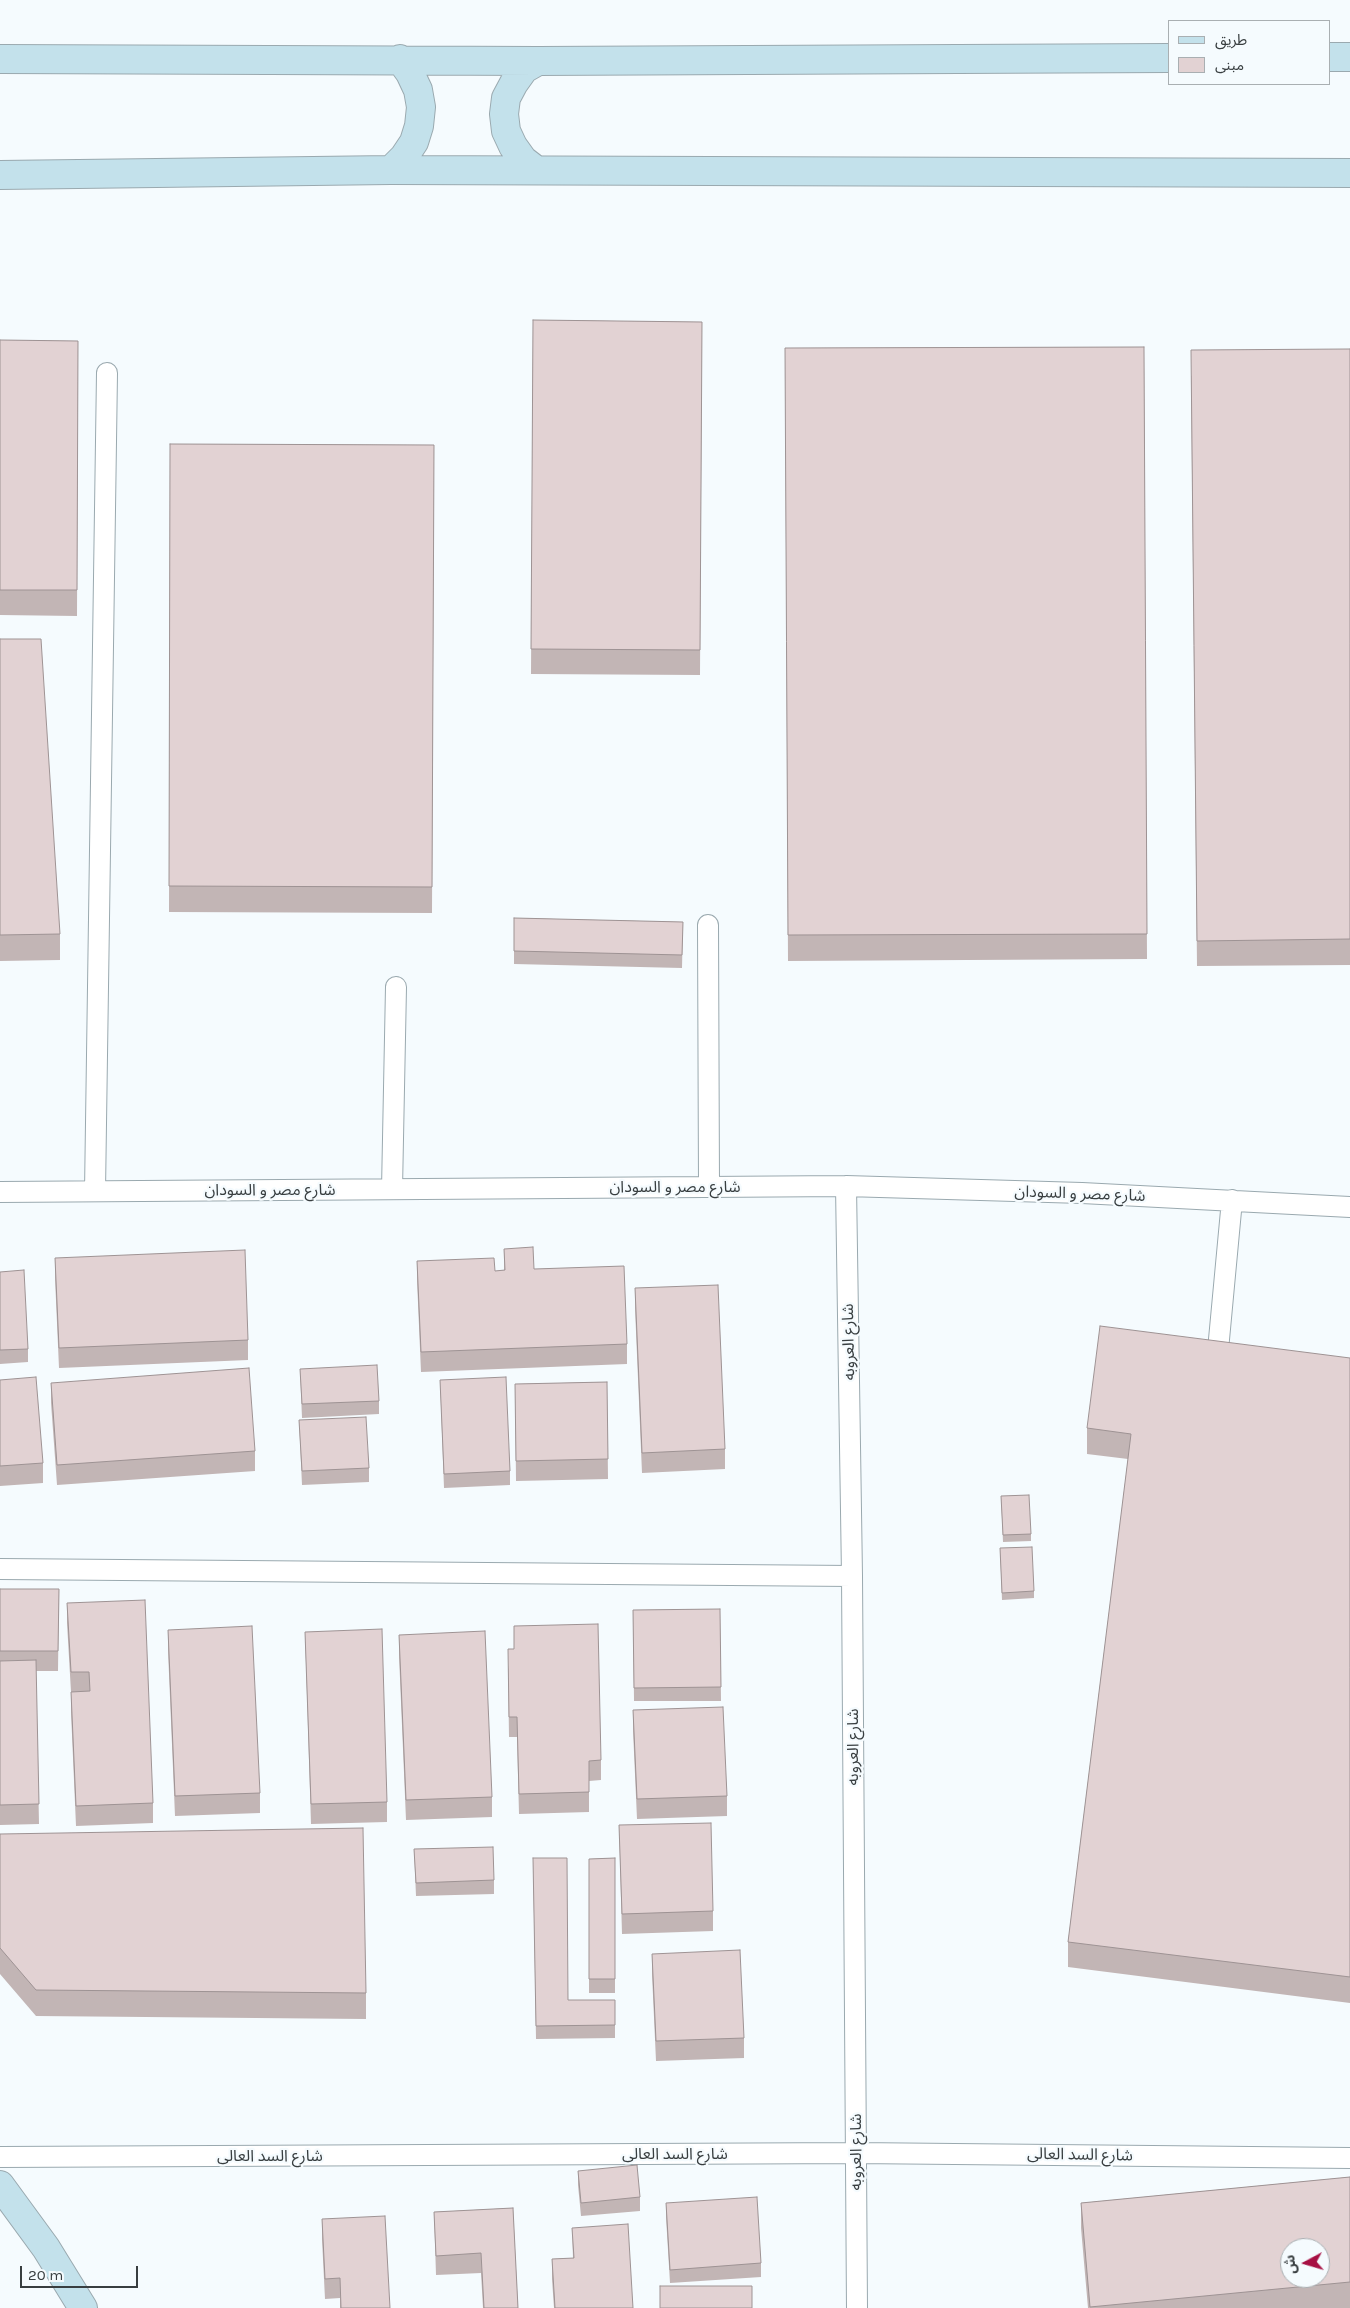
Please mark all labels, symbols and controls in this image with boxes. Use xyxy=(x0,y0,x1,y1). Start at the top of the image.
legend xyxy=(1168,20,1330,85)
text: طريق xyxy=(1215,31,1247,49)
text: مبنى xyxy=(1215,56,1244,74)
street label: شارع مصر و السودان xyxy=(609,1177,741,1197)
street label: شارع مصر و السودان xyxy=(204,1180,336,1200)
street label: شارع مصر و السودان xyxy=(1014,1182,1146,1206)
street label: شارع العروبه xyxy=(839,1303,859,1381)
street label: شارع العروبه xyxy=(843,1709,863,1785)
street label: شارع العروبه xyxy=(846,2114,866,2190)
street label: شارع السد العالى xyxy=(622,2144,728,2164)
street label: شارع السد العالى xyxy=(1027,2144,1133,2166)
street label: شارع السد العالى xyxy=(217,2146,323,2166)
north arrow xyxy=(1280,2238,1330,2288)
text: ش xyxy=(1281,2254,1300,2275)
scale bar xyxy=(22,2256,140,2288)
text: 20 m xyxy=(28,2266,63,2284)

